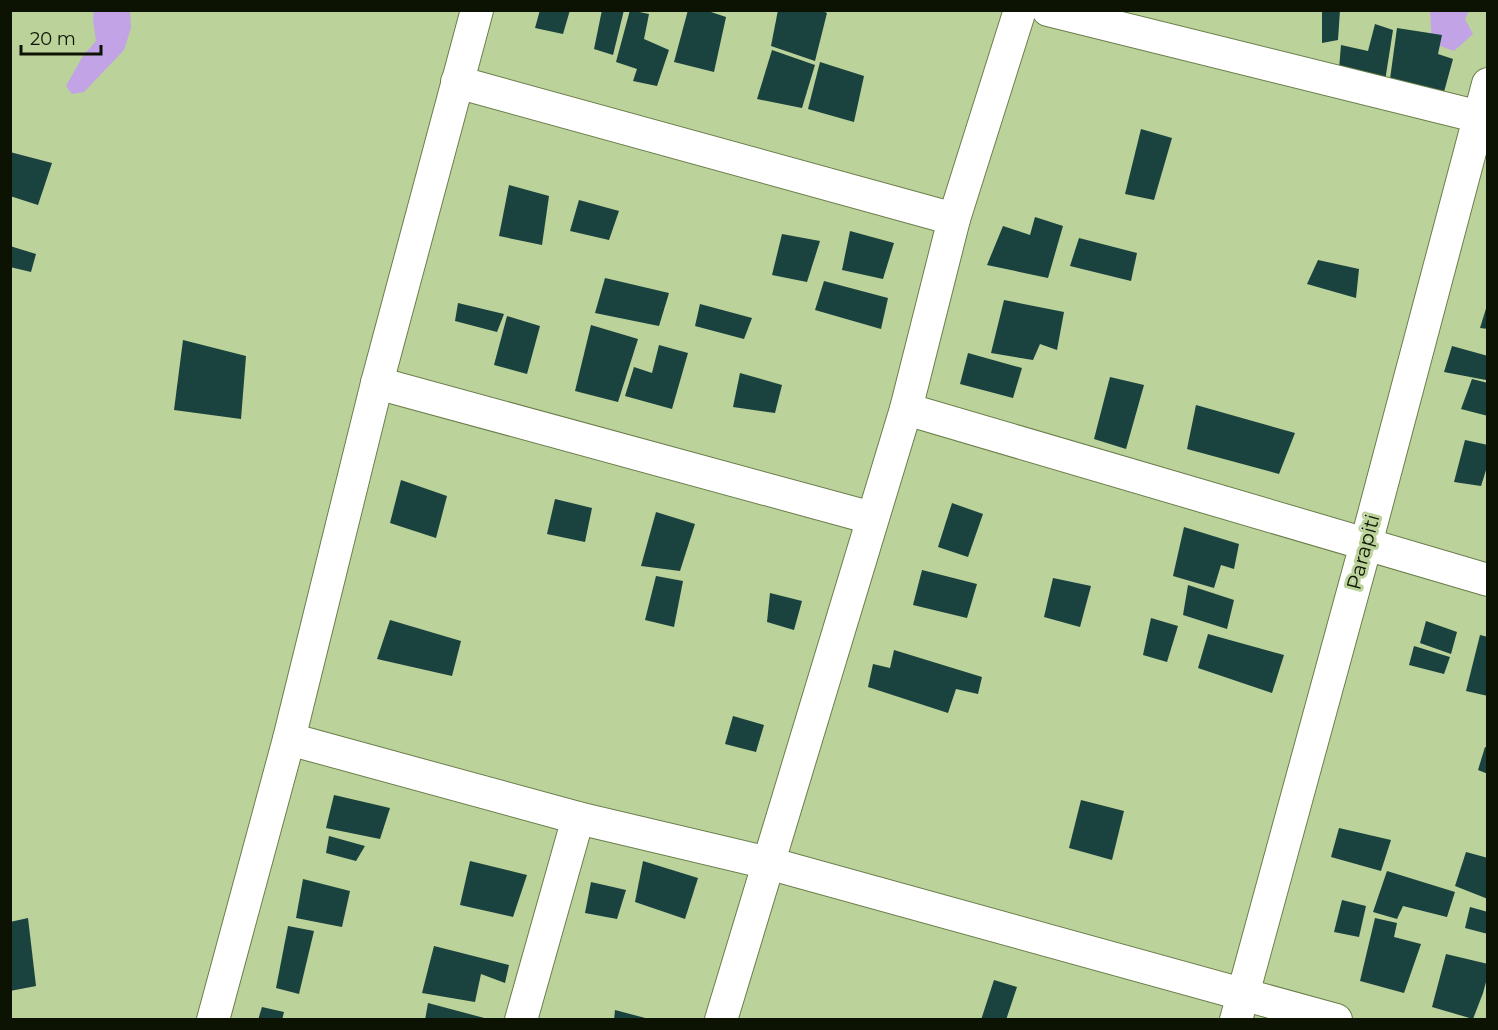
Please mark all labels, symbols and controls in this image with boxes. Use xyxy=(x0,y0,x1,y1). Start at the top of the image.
scale bar xyxy=(21,18,100,56)
text: 20 m xyxy=(30,28,76,50)
street label: Parapiti xyxy=(1341,512,1385,592)

